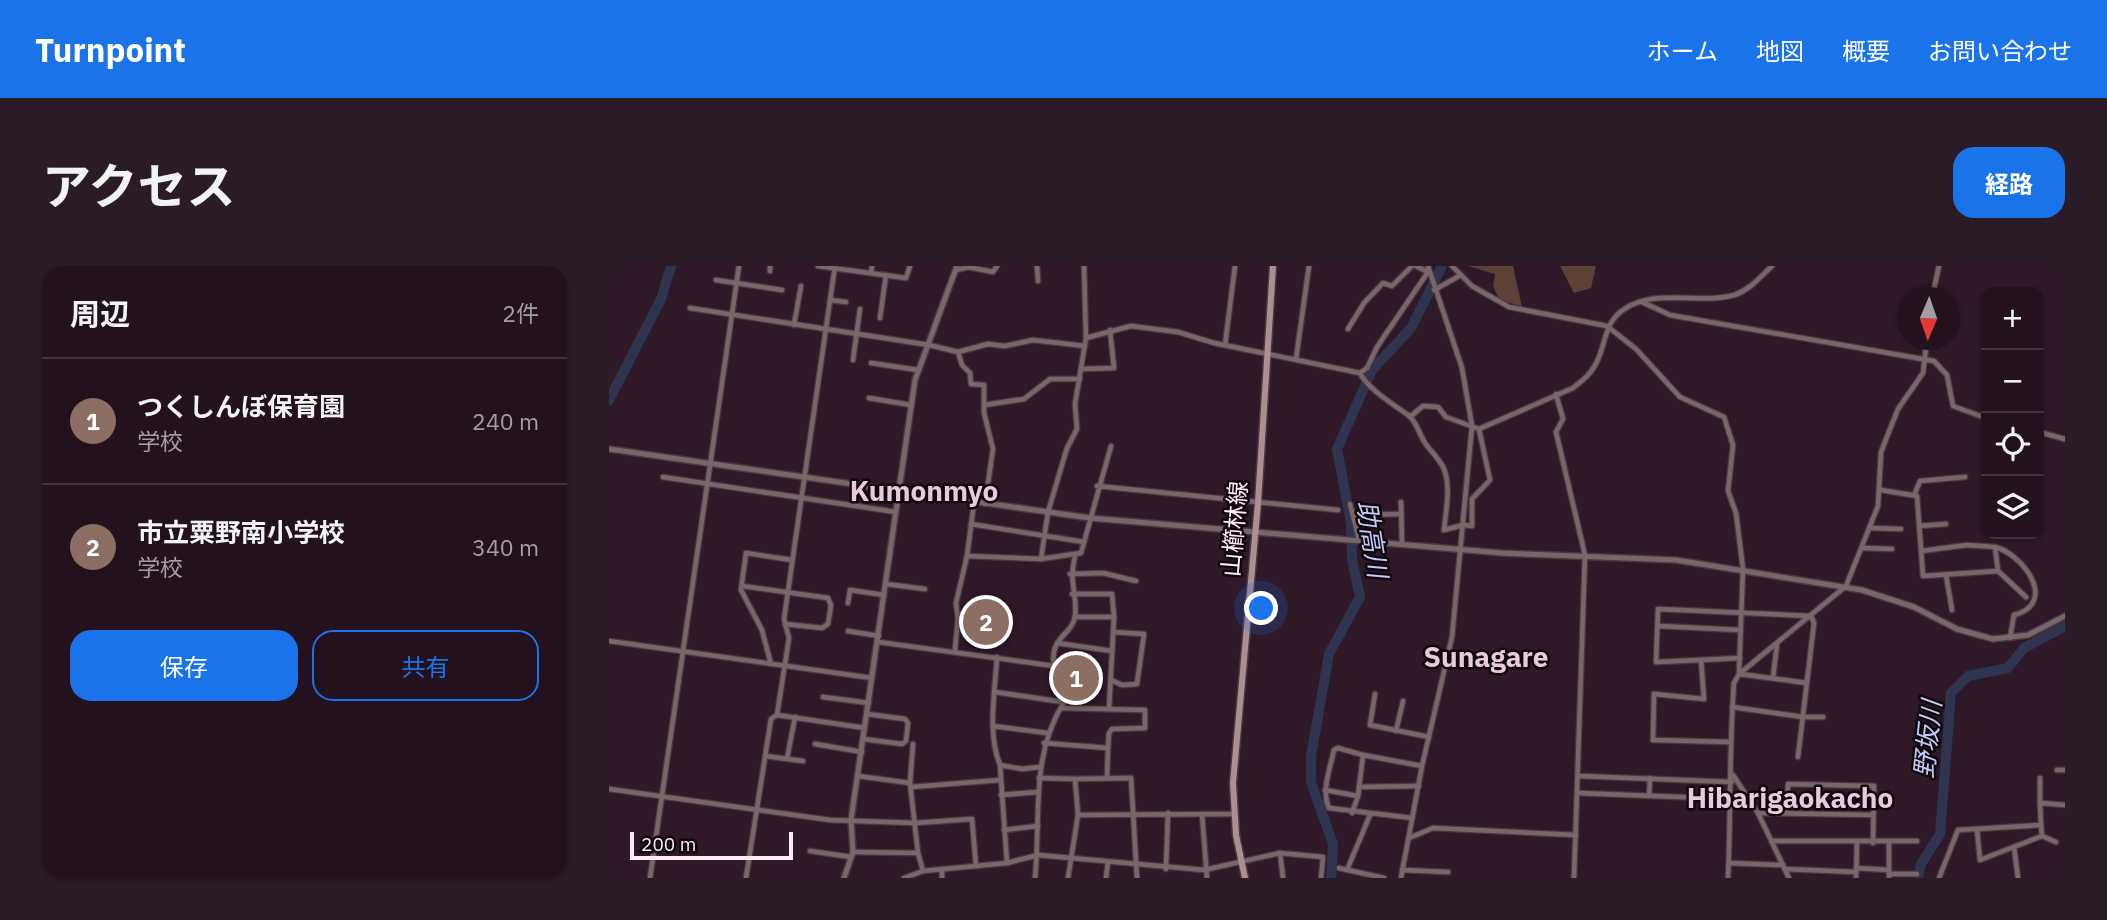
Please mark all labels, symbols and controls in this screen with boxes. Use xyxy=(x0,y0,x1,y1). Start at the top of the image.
text: Turnpoint xyxy=(35,28,186,71)
text: ホーム xyxy=(1647,35,1718,67)
text: 地図 xyxy=(1756,35,1804,67)
text: 概要 xyxy=(1842,35,1890,67)
text: お問い合わせ xyxy=(1928,35,2072,67)
button: 経路 xyxy=(1953,147,2065,218)
text: アクセス xyxy=(42,154,236,217)
north arrow xyxy=(1897,287,1960,350)
map controls xyxy=(1981,287,2044,539)
button: + xyxy=(1981,287,2044,350)
text: 周辺 xyxy=(70,294,130,333)
text: 2件 xyxy=(502,298,539,328)
button: − xyxy=(1981,350,2044,413)
text: つくしんぼ保育園 xyxy=(137,389,345,423)
text: 1 xyxy=(86,406,100,436)
text: 240 m xyxy=(472,406,539,436)
button: locate xyxy=(1981,413,2044,476)
text: 学校 xyxy=(137,426,183,456)
district label: Kumonmyo xyxy=(850,472,998,509)
button: layers xyxy=(1981,476,2044,539)
street label: 山櫛林線 xyxy=(1214,480,1254,578)
water label: 助高川 xyxy=(1350,498,1396,583)
text: 市立粟野南小学校 xyxy=(137,515,345,549)
text: 2 xyxy=(86,532,100,562)
text: 340 m xyxy=(472,532,539,562)
text: 学校 xyxy=(137,552,183,582)
your location xyxy=(1244,591,1278,625)
pin: 2 xyxy=(963,596,1009,648)
button: 保存 xyxy=(70,630,298,701)
button: 共有 xyxy=(312,630,539,701)
district label: Sunagare xyxy=(1423,638,1549,675)
pin: 1 xyxy=(1053,652,1099,704)
water label: 野坂川 xyxy=(1906,695,1948,779)
district label: Hibarigaokacho xyxy=(1687,779,1893,816)
scale bar xyxy=(630,829,793,861)
text: 200 m xyxy=(641,832,696,856)

